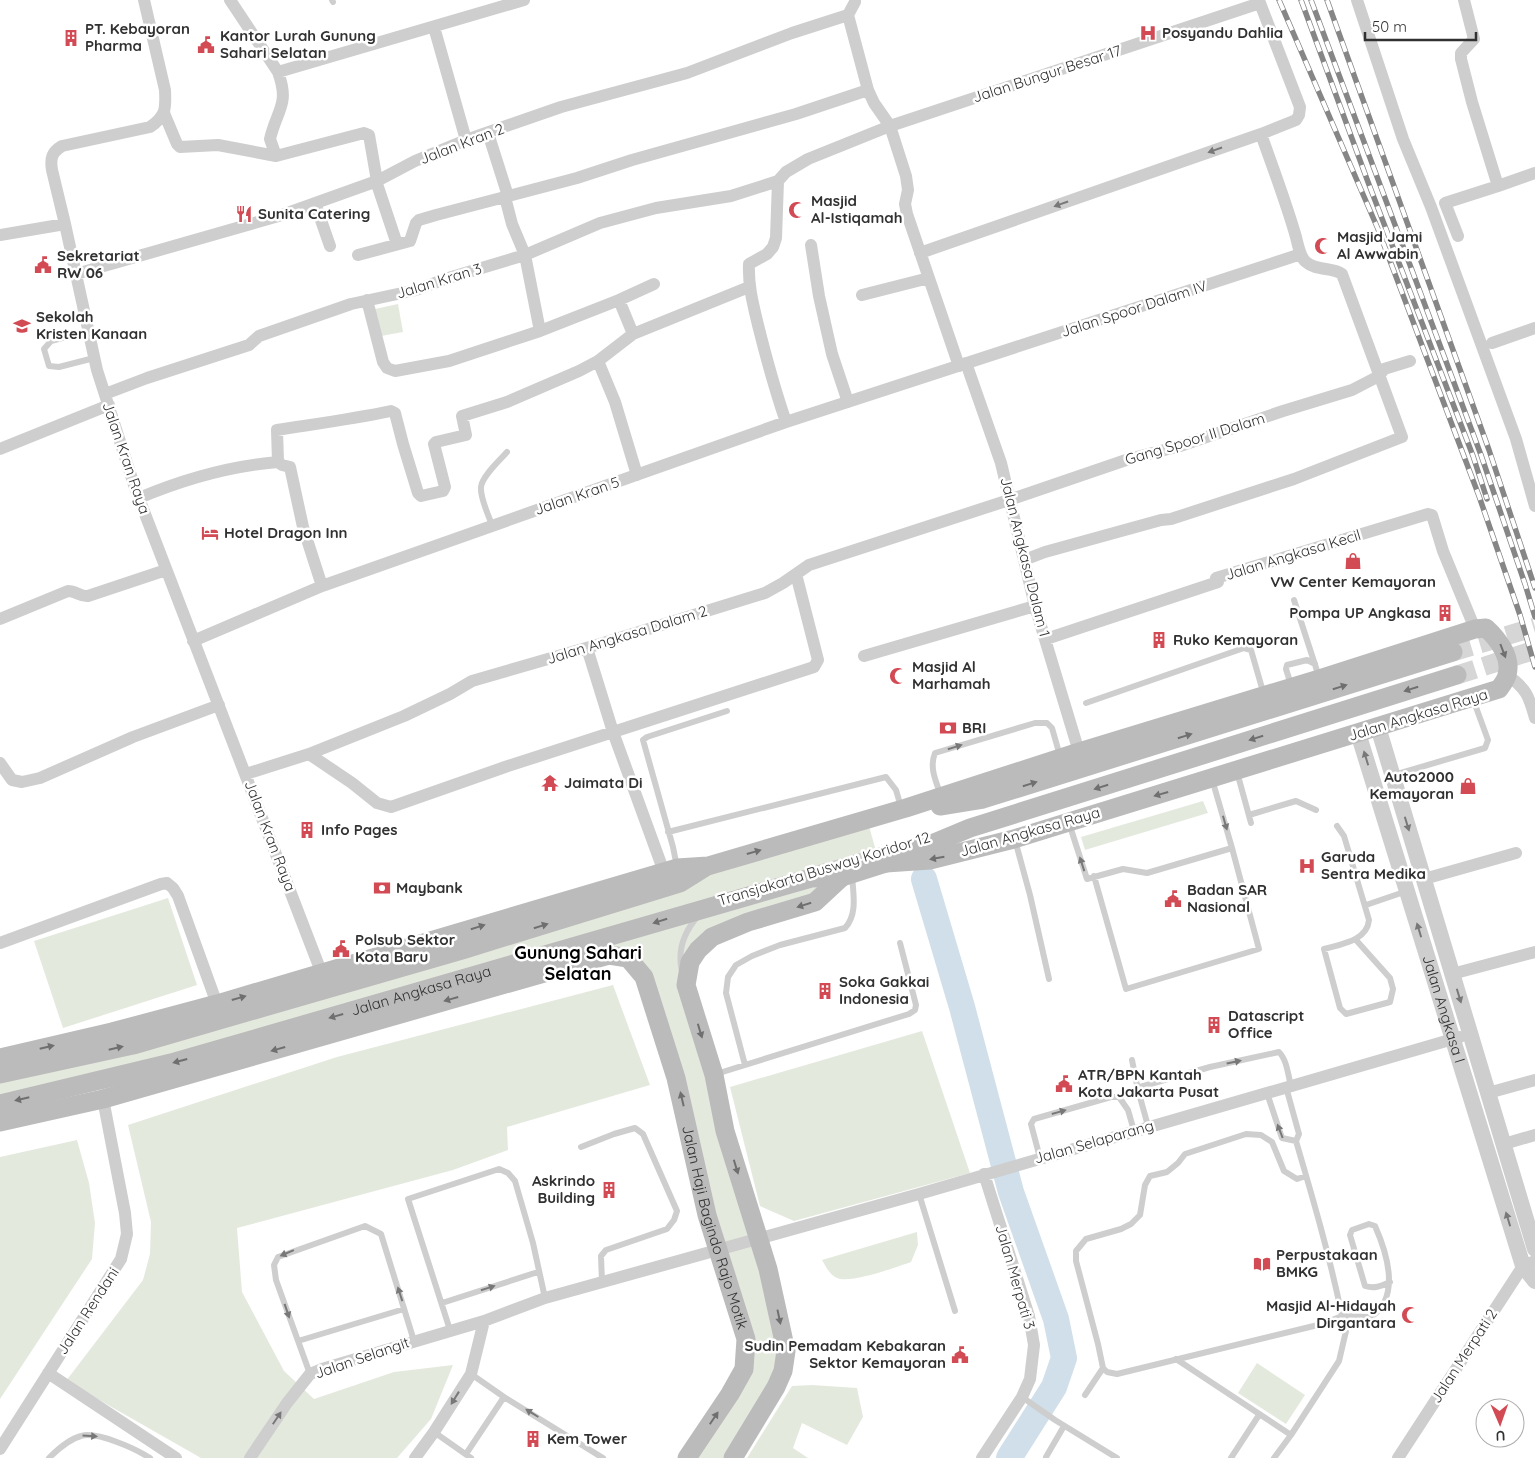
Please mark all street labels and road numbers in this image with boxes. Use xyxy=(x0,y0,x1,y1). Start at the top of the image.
street label: Jalan Bungur Besar 17 xyxy=(970,40,1124,107)
street label: Jalan Kran 2 xyxy=(417,119,507,168)
street label: Jalan Kran 3 xyxy=(394,258,484,303)
street label: Jalan Spoor Dalam IV xyxy=(1058,276,1209,341)
street label: Jalan Kran Raya xyxy=(98,399,155,516)
street label: Gang Spoor II Dalam xyxy=(1123,408,1267,469)
street label: Jalan Kran 5 xyxy=(532,472,622,519)
street label: Jalan Angkasa Dalam 1 xyxy=(996,475,1055,639)
street label: Jalan Angkasa Kecil xyxy=(1223,525,1363,584)
street label: Jalan Angkasa Dalam 2 xyxy=(544,601,709,668)
street label: Jalan Angkasa Raya xyxy=(1346,684,1490,745)
street label: Jalan Kran Raya xyxy=(241,778,300,894)
street label: Jalan Angkasa Raya xyxy=(958,802,1102,861)
street label: Transjakarta Busway Koridor 12 xyxy=(715,827,932,910)
street label: Jalan Angkasa I xyxy=(1418,953,1470,1065)
street label: Jalan Angkasa Raya xyxy=(348,961,493,1020)
street label: Jalan Selaparang xyxy=(1032,1115,1156,1168)
street label: Jalan Haji Bagindo Rajo Motik xyxy=(678,1123,752,1332)
street label: Jalan Merpati 3 xyxy=(991,1222,1040,1332)
street label: Jalan Rendani xyxy=(52,1264,123,1358)
street label: Jalan Merpati 2 xyxy=(1426,1305,1501,1406)
street label: Jalan Selangit xyxy=(312,1332,412,1383)

